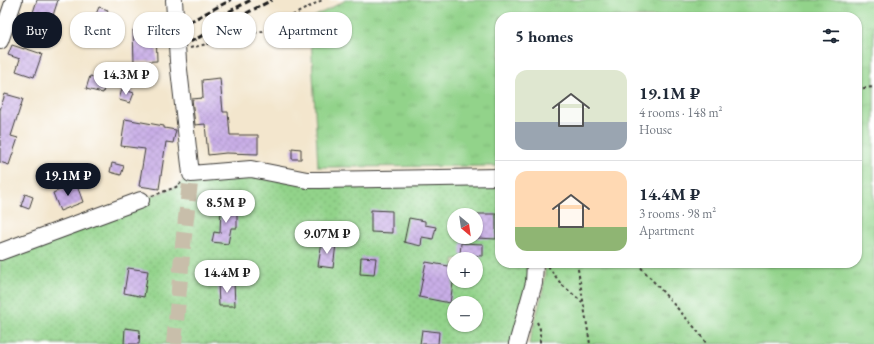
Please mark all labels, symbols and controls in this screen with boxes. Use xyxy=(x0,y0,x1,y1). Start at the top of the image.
chip: Buy xyxy=(12,12,62,48)
chip: Rent xyxy=(70,12,125,48)
chip: Filters xyxy=(133,12,194,48)
chip: New xyxy=(202,12,256,48)
chip: Apartment xyxy=(264,12,352,48)
text: 5 homes xyxy=(515,25,573,47)
icon: filters xyxy=(820,25,842,47)
pin: 14.3M ₽ xyxy=(89,62,163,96)
text: 14.3M ₽ xyxy=(103,66,149,83)
text: 19.1M ₽ xyxy=(639,82,700,104)
icon: home xyxy=(547,86,595,134)
text: 4 rooms · 148 m² xyxy=(639,104,723,121)
text: House xyxy=(639,121,672,138)
pin: 19.1M ₽ xyxy=(31,163,105,197)
text: 19.1M ₽ xyxy=(45,167,91,184)
text: 14.4M ₽ xyxy=(639,183,700,205)
icon: home xyxy=(547,187,595,235)
pin: 8.5M ₽ xyxy=(193,190,259,224)
text: 8.5M ₽ xyxy=(206,194,246,211)
text: 3 rooms · 98 m² xyxy=(639,205,716,222)
north arrow xyxy=(447,208,483,244)
map controls xyxy=(447,208,483,332)
pin: 9.07M ₽ xyxy=(290,221,364,255)
text: Apartment xyxy=(639,222,694,239)
text: 9.07M ₽ xyxy=(304,225,350,242)
button: + xyxy=(447,252,483,288)
pin: 14.4M ₽ xyxy=(190,260,264,294)
text: 14.4M ₽ xyxy=(204,264,250,281)
button: − xyxy=(447,296,483,332)

